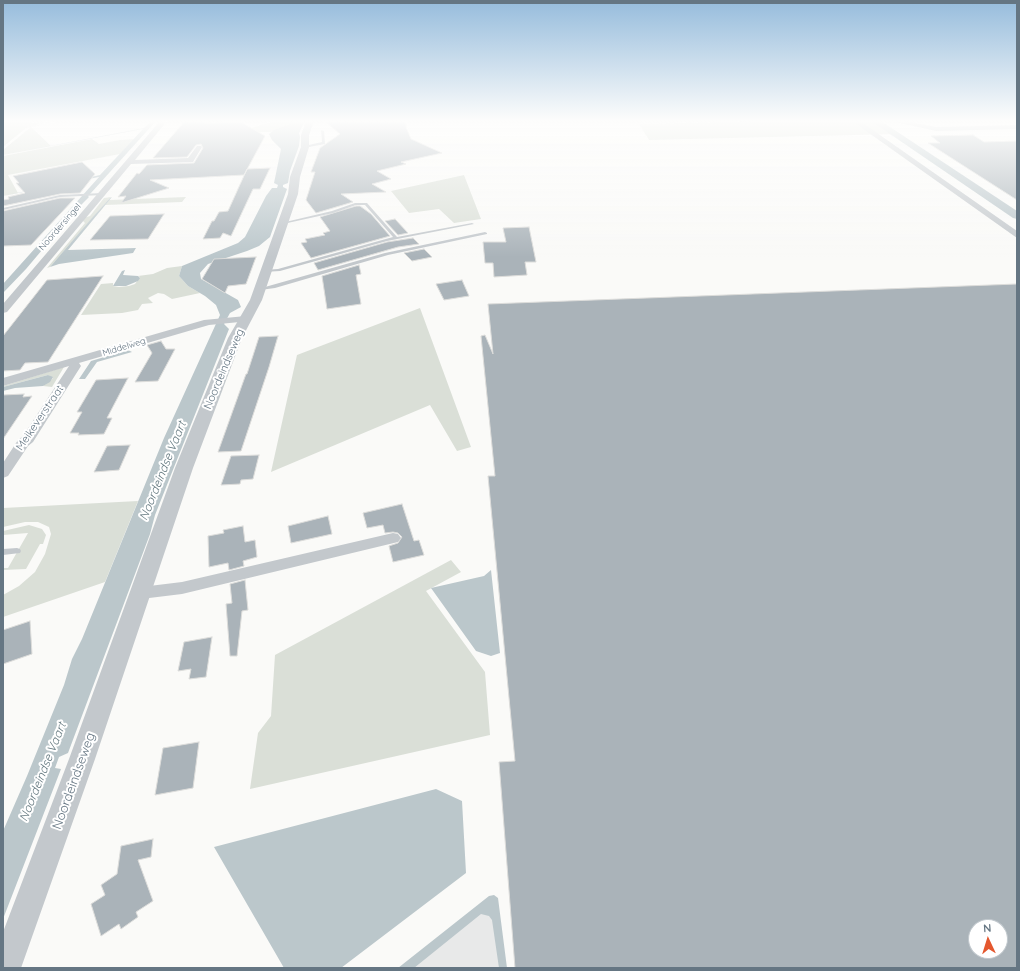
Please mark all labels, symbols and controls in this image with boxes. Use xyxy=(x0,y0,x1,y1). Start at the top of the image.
street label: Noordersingel xyxy=(37,201,83,253)
street label: Noordeindseweg xyxy=(201,327,247,411)
street label: Middelweg xyxy=(101,335,147,359)
street label: Meikeverstraat xyxy=(13,383,67,453)
water label: Noordeindse Vaart xyxy=(137,419,189,523)
water label: Noordeindse Vaart xyxy=(17,720,69,824)
street label: Noordeindseweg xyxy=(49,730,99,832)
north arrow xyxy=(968,919,1008,959)
text: N xyxy=(983,921,992,935)

